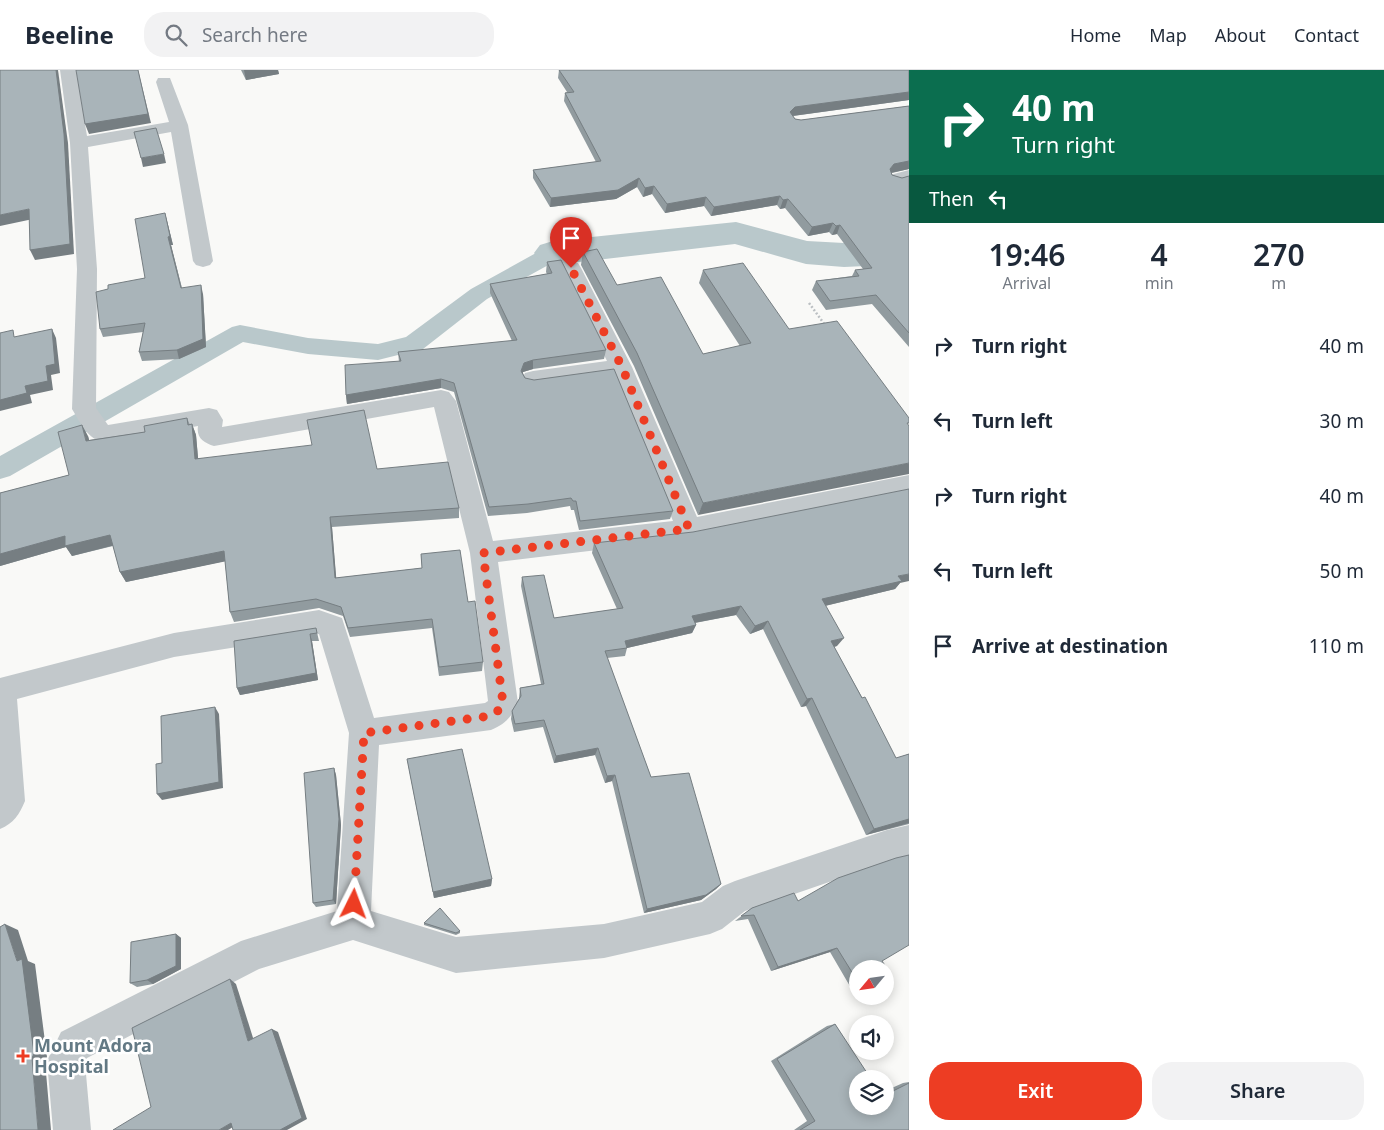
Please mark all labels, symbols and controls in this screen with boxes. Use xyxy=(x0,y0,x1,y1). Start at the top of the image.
search box xyxy=(144,12,494,57)
text: Beeline xyxy=(25,18,114,51)
icon: search xyxy=(162,21,190,49)
text: Search here xyxy=(202,22,308,48)
text: Home xyxy=(1070,23,1121,47)
text: Map xyxy=(1149,23,1187,47)
text: About xyxy=(1215,23,1266,47)
text: Contact xyxy=(1294,23,1359,47)
text: 40 m xyxy=(1012,84,1095,131)
icon: right xyxy=(929,90,994,155)
text: Turn right xyxy=(1012,129,1115,159)
icon: left xyxy=(984,185,1012,213)
text: Then xyxy=(929,186,974,212)
pin xyxy=(550,217,592,268)
icon: arrive xyxy=(557,224,585,252)
text: 19:46 xyxy=(988,234,1065,275)
text: 4 xyxy=(1151,234,1168,275)
text: 270 xyxy=(1253,234,1305,275)
text: Arrival xyxy=(1002,272,1051,294)
text: min xyxy=(1145,272,1174,294)
text: m xyxy=(1271,272,1286,294)
icon: right xyxy=(929,332,957,360)
text: Turn right xyxy=(972,333,1067,359)
text: 40 m xyxy=(1320,333,1364,359)
icon: left xyxy=(929,407,957,435)
text: Turn left xyxy=(972,408,1053,434)
text: 30 m xyxy=(1320,408,1364,434)
icon: right xyxy=(929,482,957,510)
text: Turn right xyxy=(972,483,1067,509)
text: 40 m xyxy=(1320,483,1364,509)
icon: left xyxy=(929,557,957,585)
text: Turn left xyxy=(972,558,1053,584)
text: 50 m xyxy=(1320,558,1364,584)
icon: arrive xyxy=(929,632,957,660)
text: Arrive at destination xyxy=(972,633,1168,659)
text: 110 m xyxy=(1309,633,1364,659)
position arrow xyxy=(327,877,379,929)
north arrow xyxy=(849,960,894,1005)
map controls xyxy=(849,960,894,1115)
button: sound xyxy=(849,1015,894,1060)
place label: Mount Adora Hospital xyxy=(34,1033,152,1078)
marker: Mount Adora Hospital xyxy=(16,1049,30,1063)
button: Exit xyxy=(929,1062,1142,1120)
button: Share xyxy=(1152,1062,1364,1120)
button: layers xyxy=(849,1070,894,1115)

